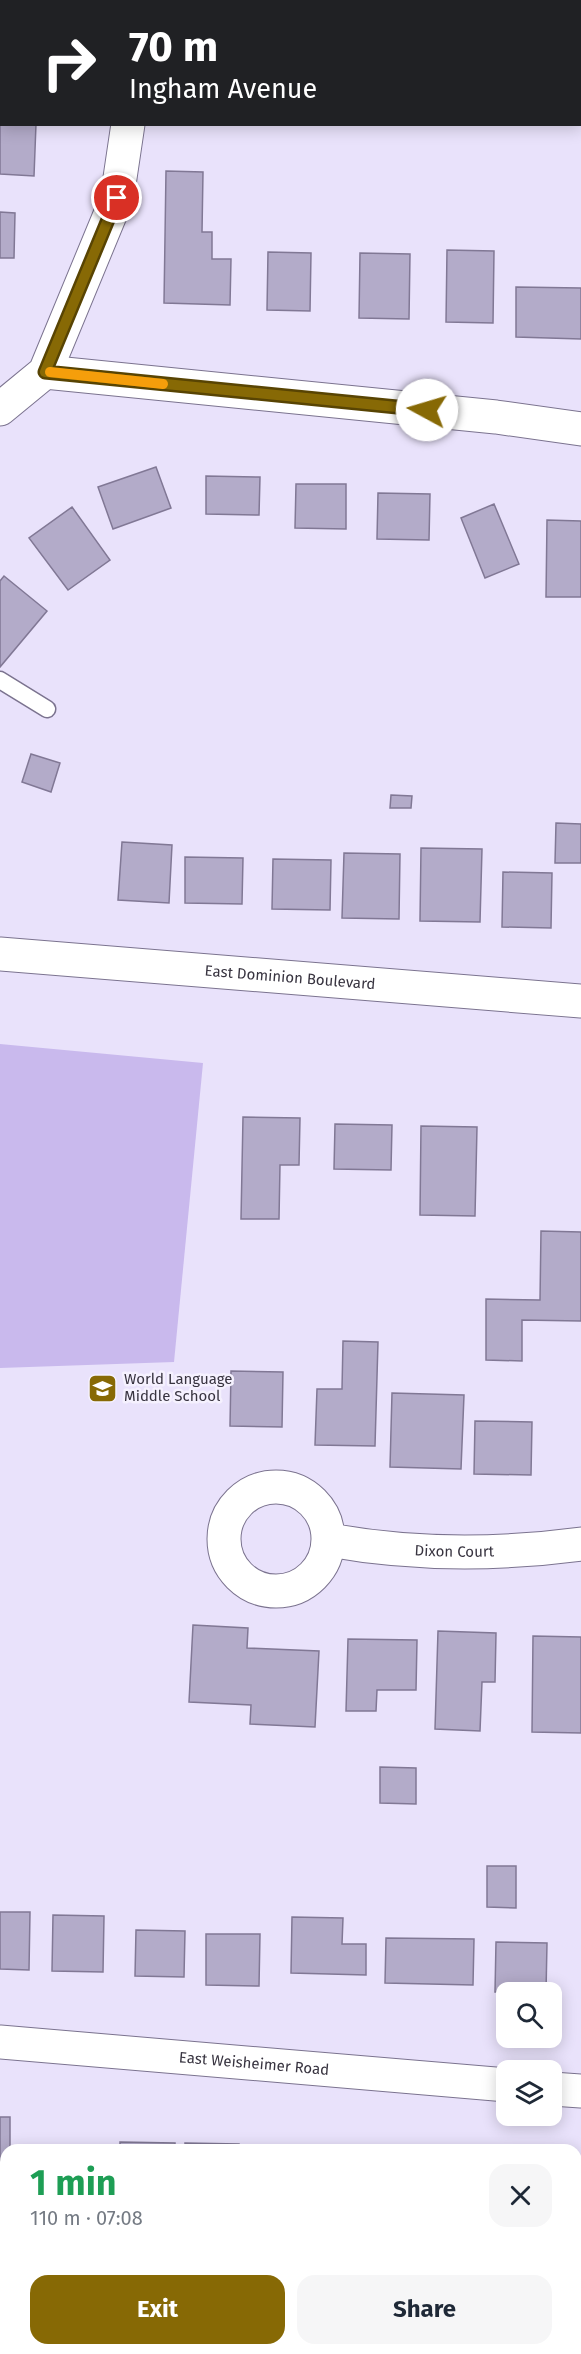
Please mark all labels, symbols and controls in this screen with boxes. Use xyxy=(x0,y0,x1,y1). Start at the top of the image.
text: 70 m xyxy=(129,22,218,72)
icon: right xyxy=(30,24,108,102)
text: Ingham Avenue xyxy=(129,73,317,105)
pin xyxy=(91,172,142,223)
icon: arrive xyxy=(100,181,133,214)
position arrow xyxy=(395,378,459,442)
street label: East Dominion Boulevard xyxy=(204,962,376,993)
place label: World Language Middle School xyxy=(124,1370,232,1405)
school or university icon: World Language Middle School xyxy=(87,1372,119,1404)
street label: Dixon Court xyxy=(414,1541,495,1561)
map controls xyxy=(496,1982,562,2126)
button: search xyxy=(496,1982,562,2048)
street label: East Weisheimer Road xyxy=(178,2048,330,2079)
button: layers xyxy=(496,2060,562,2126)
text: 1 min xyxy=(30,2161,117,2205)
button: close xyxy=(489,2164,552,2227)
text: 110 m · 07:08 xyxy=(30,2206,143,2230)
button: Exit xyxy=(30,2275,285,2344)
button: Share xyxy=(297,2275,552,2344)

